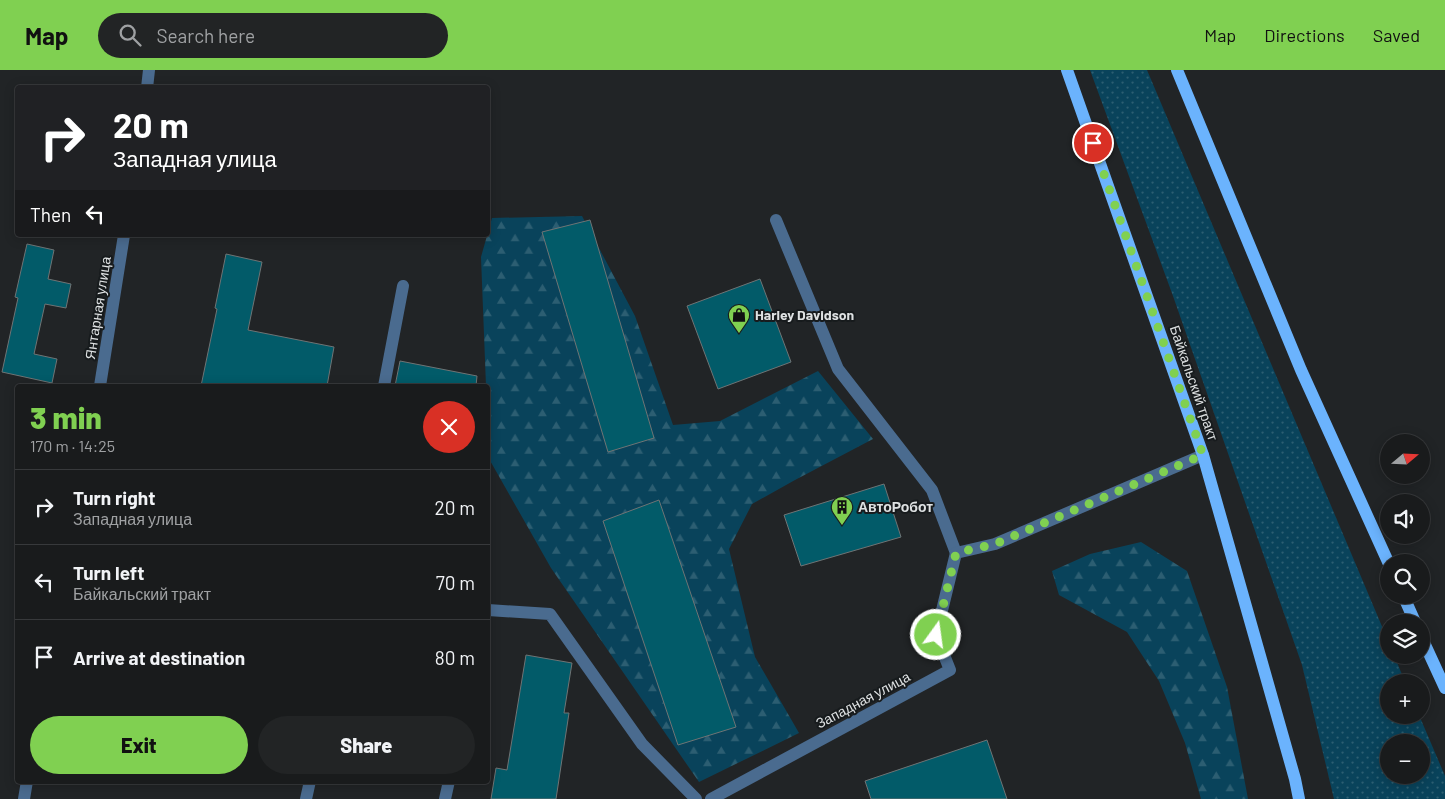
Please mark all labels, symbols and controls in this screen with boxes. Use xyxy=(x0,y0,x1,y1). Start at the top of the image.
search box xyxy=(98,13,448,58)
text: Map xyxy=(25,21,68,50)
icon: search xyxy=(116,21,144,49)
text: Search here xyxy=(156,24,255,47)
text: Map xyxy=(1204,24,1236,46)
text: Directions xyxy=(1264,24,1345,46)
text: Saved xyxy=(1373,24,1420,46)
text: 20 m xyxy=(113,103,189,145)
icon: right xyxy=(30,105,95,170)
pin xyxy=(1072,122,1114,164)
icon: arrive xyxy=(1079,129,1107,157)
text: Западная улица xyxy=(113,145,277,171)
icon: left xyxy=(81,200,109,228)
text: Then xyxy=(30,203,71,226)
street label: Янтарная улица xyxy=(81,255,114,361)
shop icon: Harley Davidson xyxy=(727,303,751,334)
place label: Harley Davidson xyxy=(755,306,854,323)
street label: Байкальский тракт xyxy=(1167,323,1222,443)
text: 3 min xyxy=(30,399,102,435)
button: close xyxy=(423,401,475,453)
north arrow xyxy=(1380,434,1430,484)
map controls xyxy=(1380,434,1430,784)
text: 170 m · 14:25 xyxy=(30,436,115,455)
text: Turn right xyxy=(73,486,155,509)
icon: right xyxy=(30,493,58,521)
button: sound xyxy=(1380,494,1430,544)
building icon: АвтоРобот xyxy=(830,495,854,526)
text: 20 m xyxy=(435,496,475,519)
place label: АвтоРобот xyxy=(858,498,933,515)
text: Западная улица xyxy=(73,509,192,528)
button: search xyxy=(1380,554,1430,604)
text: Turn left xyxy=(73,561,144,584)
icon: left xyxy=(30,568,58,596)
text: 70 m xyxy=(436,571,475,594)
text: Байкальский тракт xyxy=(73,584,211,603)
position arrow xyxy=(909,608,961,660)
button: layers xyxy=(1380,614,1430,664)
icon: arrive xyxy=(30,643,58,671)
text: Arrive at destination xyxy=(73,646,245,669)
text: 80 m xyxy=(435,646,475,669)
street label: Западная улица xyxy=(813,668,913,732)
button: + xyxy=(1380,674,1430,724)
button: Exit xyxy=(30,716,248,774)
button: Share xyxy=(258,716,475,774)
button: − xyxy=(1380,734,1430,784)

